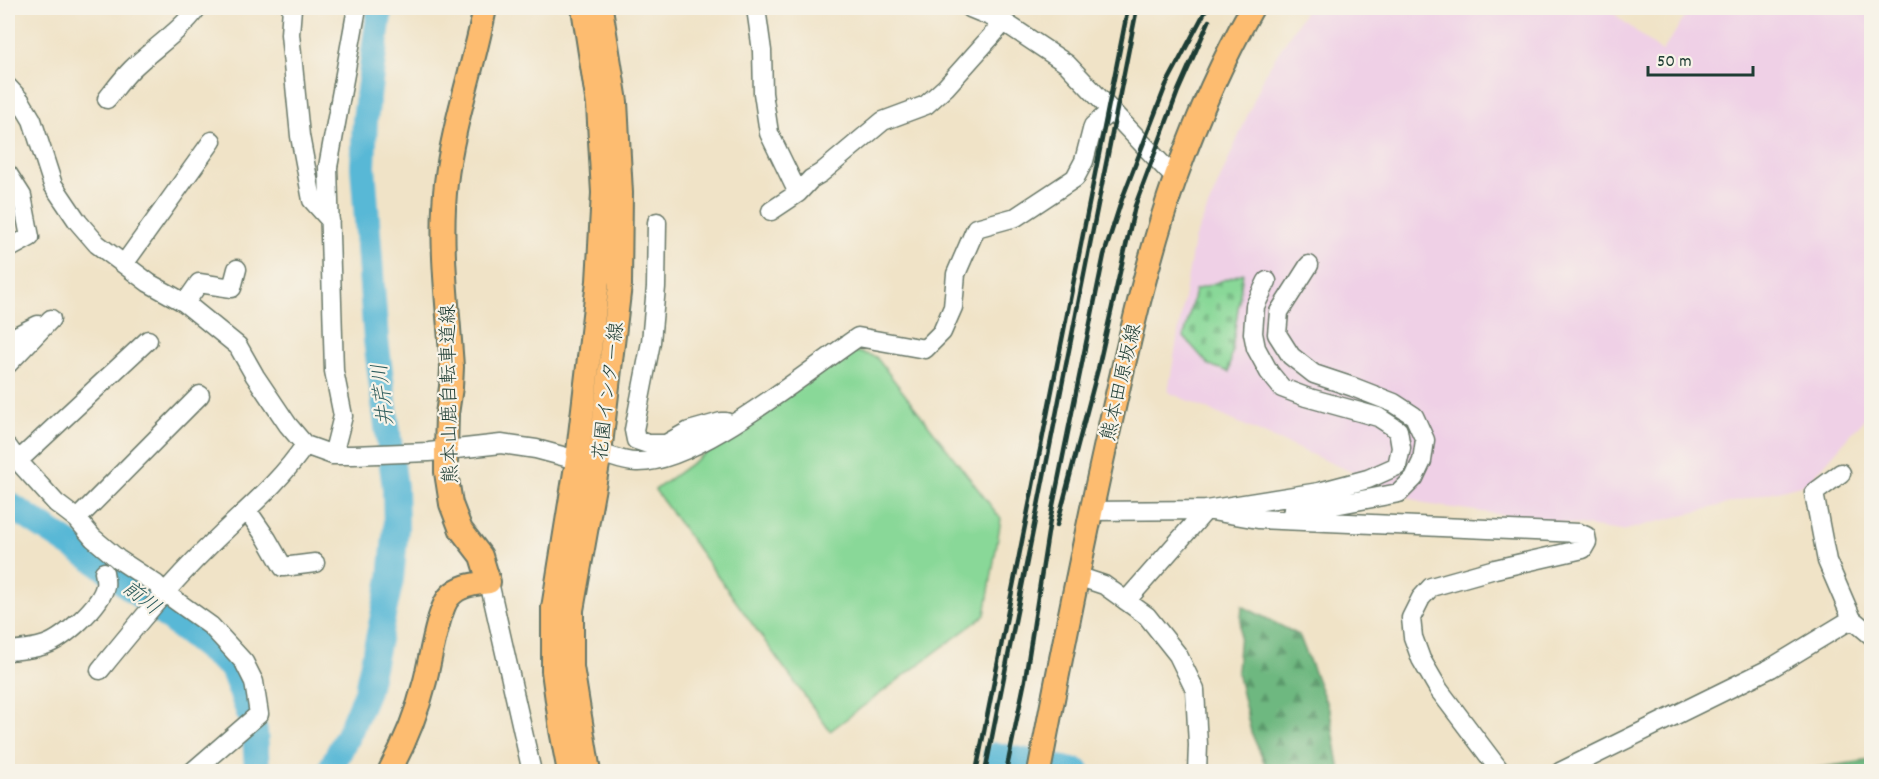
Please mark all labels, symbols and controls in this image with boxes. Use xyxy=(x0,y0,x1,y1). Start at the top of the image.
scale bar xyxy=(1648,39,1753,77)
text: 50 m xyxy=(1657,50,1692,75)
street label: 熊本山鹿自転車道線 xyxy=(435,304,467,484)
street label: 花園インター線 xyxy=(588,321,632,462)
street label: 熊本田原坂線 xyxy=(1096,321,1150,444)
water label: 井芹川 xyxy=(367,362,403,428)
water label: 前川 xyxy=(114,575,166,624)

